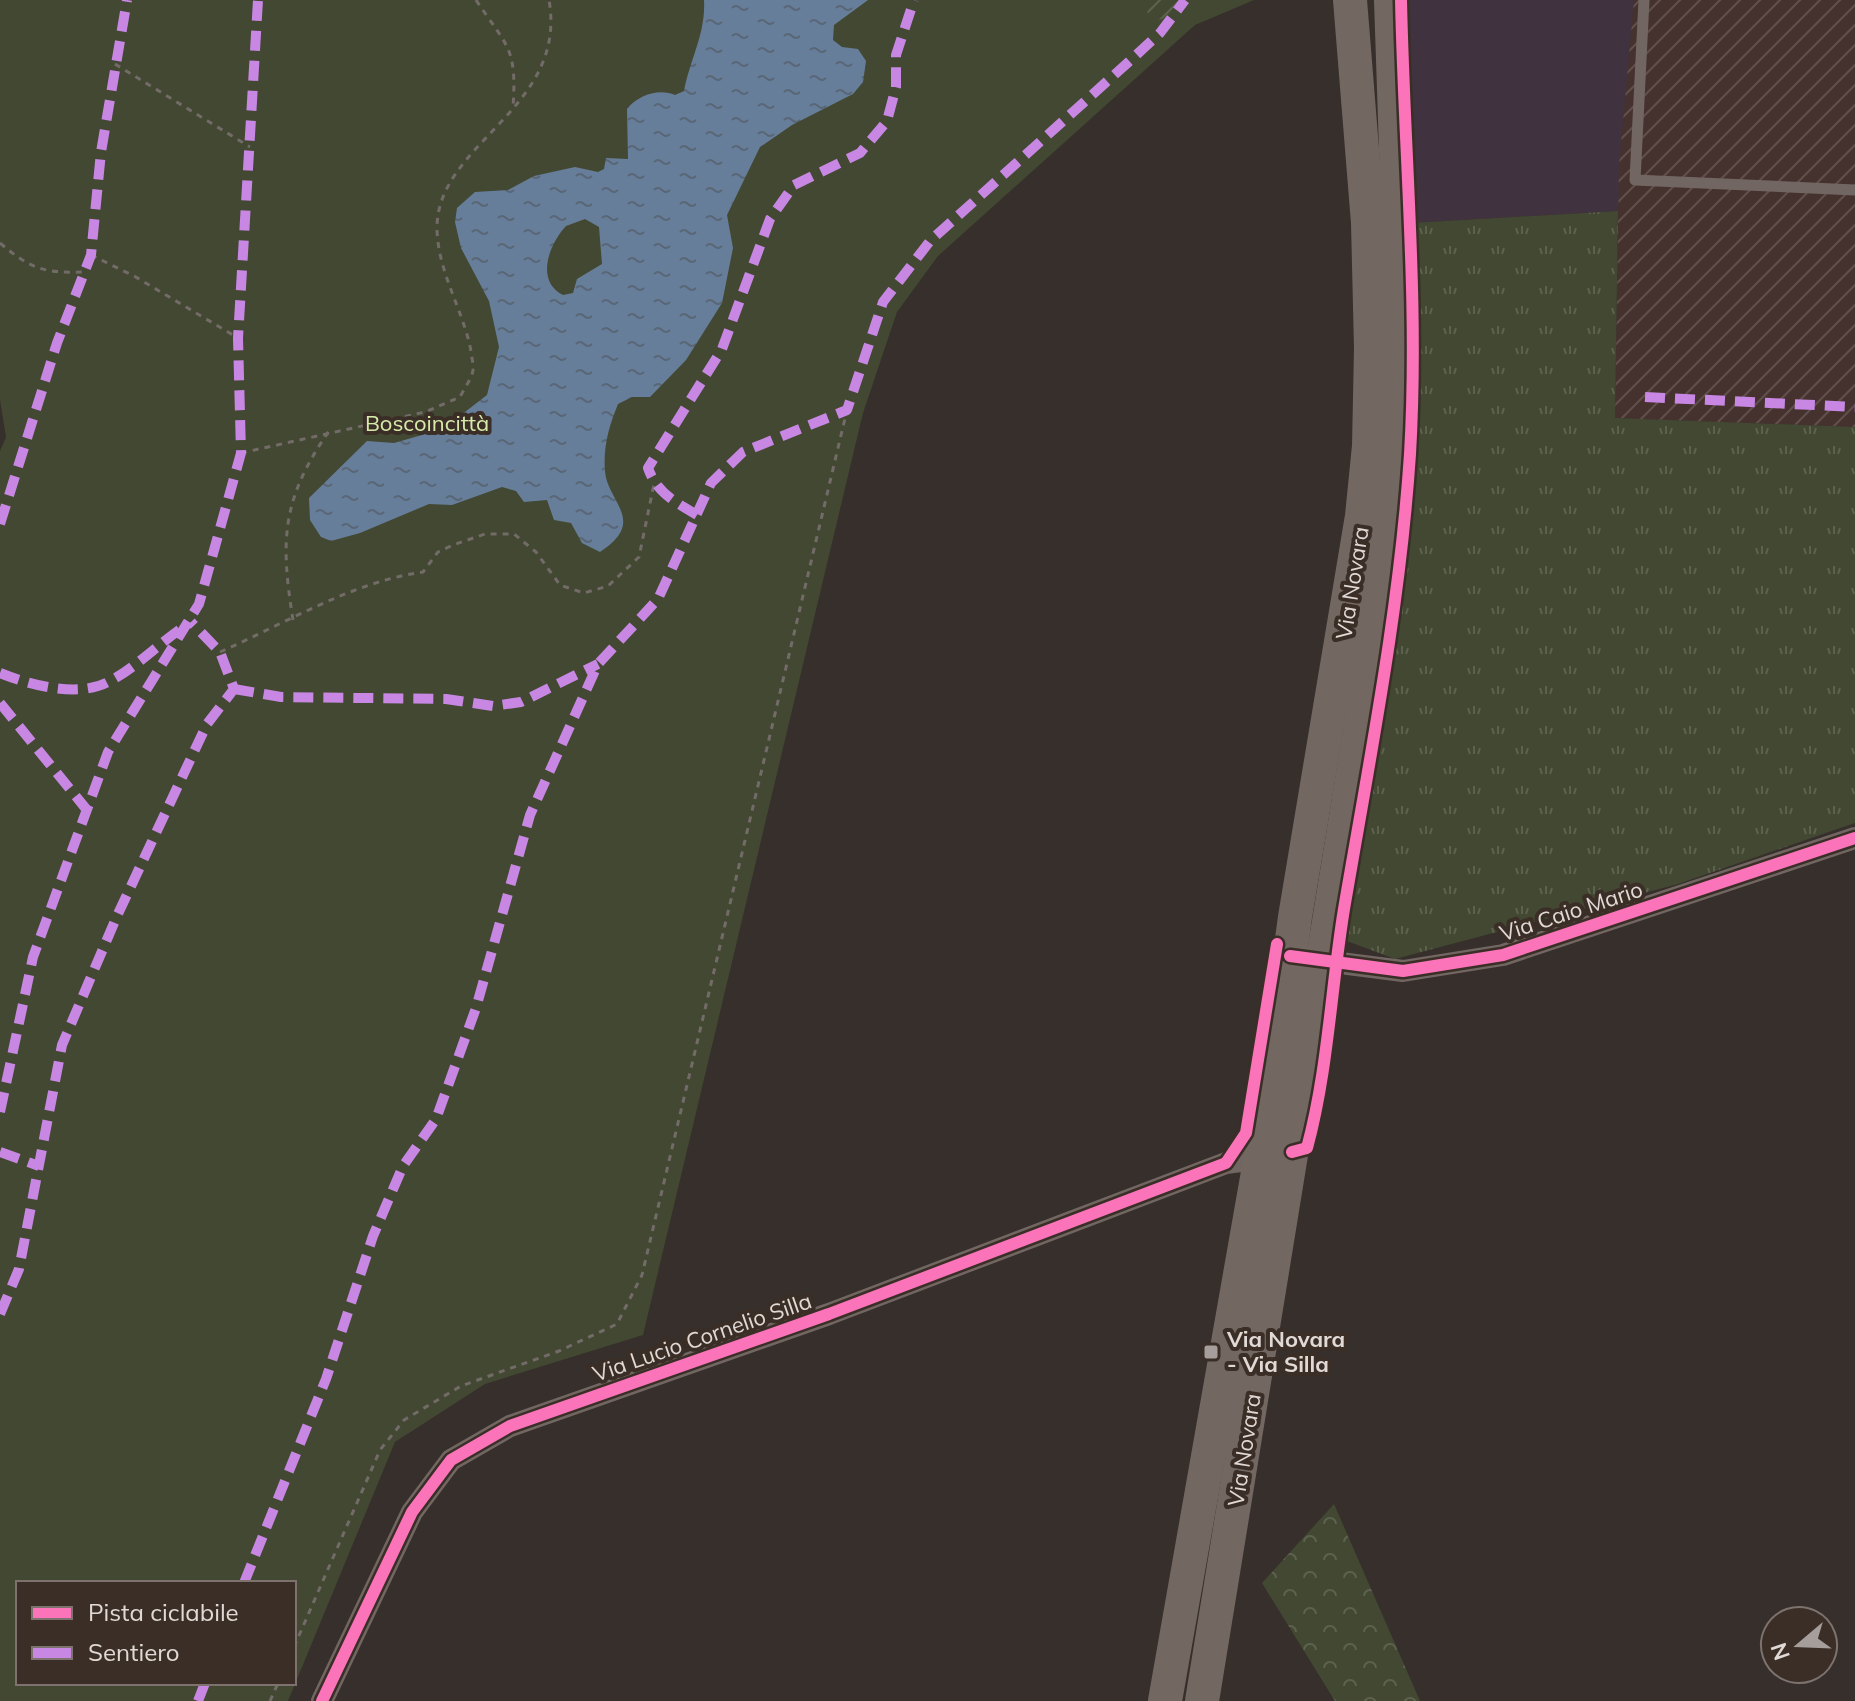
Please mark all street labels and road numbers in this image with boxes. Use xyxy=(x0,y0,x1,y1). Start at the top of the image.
street label: Via Novara xyxy=(1329,524,1375,642)
street label: Via Caio Mario xyxy=(1496,875,1646,947)
street label: Via Lucio Cornelio Silla xyxy=(589,1286,815,1388)
street label: Via Novara xyxy=(1221,1391,1267,1509)

